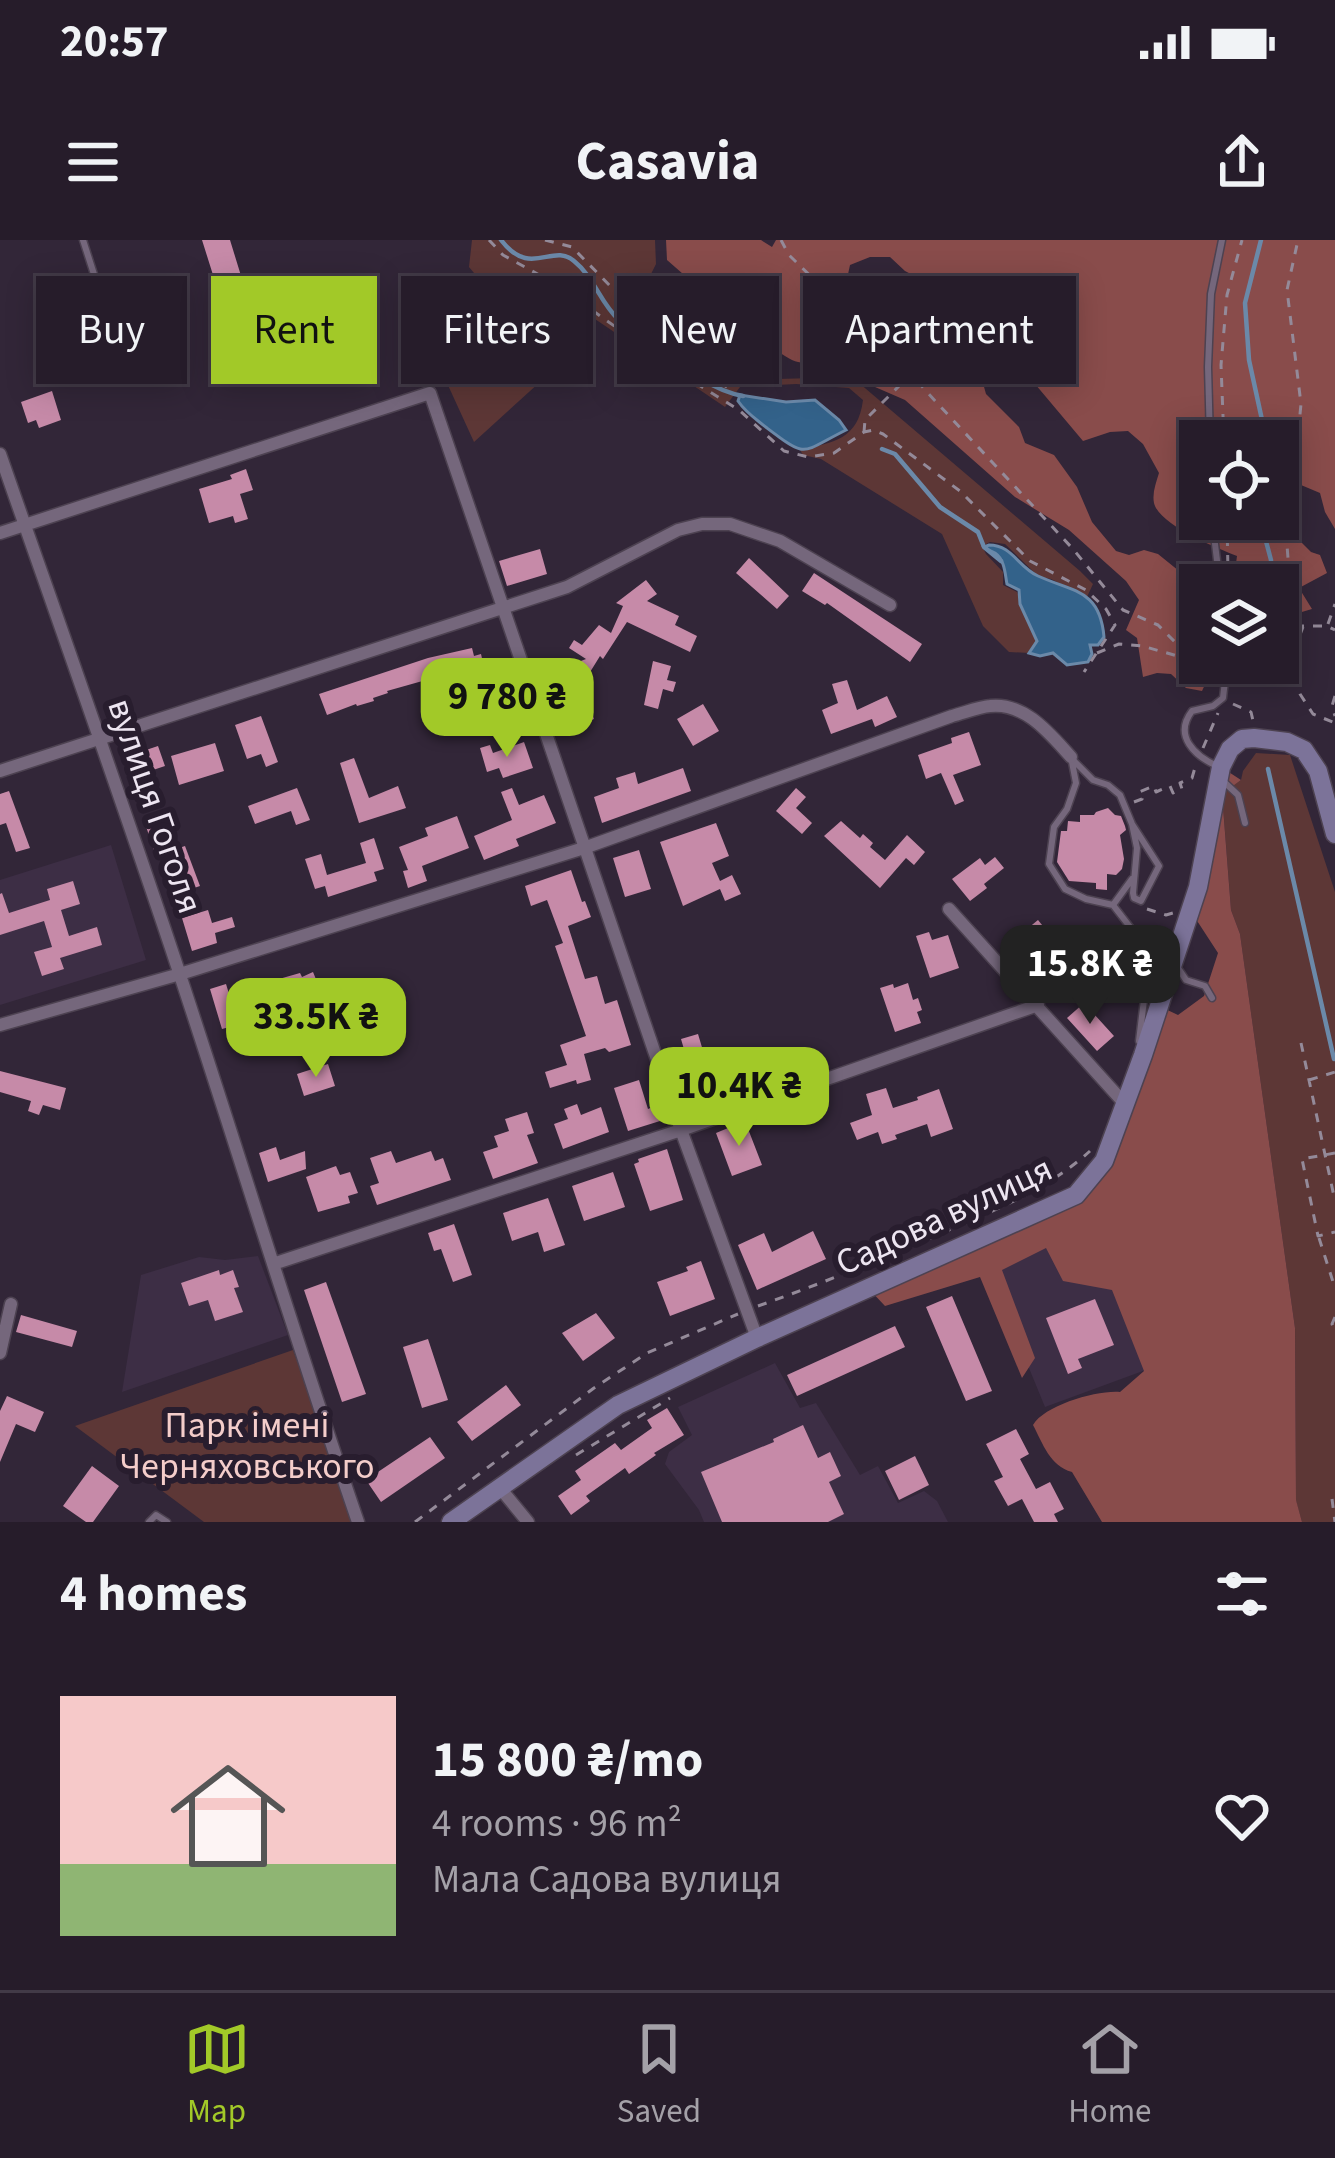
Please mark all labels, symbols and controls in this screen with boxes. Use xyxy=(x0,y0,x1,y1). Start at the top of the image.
text: 20:57 xyxy=(60,10,169,74)
text: Casavia xyxy=(576,124,759,201)
icon: menu xyxy=(60,129,126,195)
icon: share xyxy=(1209,129,1275,195)
chip: Buy xyxy=(36,276,187,384)
chip: Rent xyxy=(211,276,377,384)
chip: Filters xyxy=(401,276,593,384)
chip: New xyxy=(617,276,779,384)
chip: Apartment xyxy=(803,276,1076,384)
map controls xyxy=(1179,420,1299,684)
button: locate xyxy=(1179,420,1299,540)
button: layers xyxy=(1179,564,1299,684)
pin: 9 780 ₴ xyxy=(396,658,618,760)
text: 9 780 ₴ xyxy=(448,669,566,725)
street label: вулиця Гоголя xyxy=(94,692,216,920)
pin: 15.8K ₴ xyxy=(979,925,1201,1027)
text: 15.8K ₴ xyxy=(1027,936,1153,992)
pin: 33.5K ₴ xyxy=(205,978,427,1080)
text: 33.5K ₴ xyxy=(253,989,379,1045)
pin: 10.4K ₴ xyxy=(628,1047,850,1149)
text: 10.4K ₴ xyxy=(676,1058,802,1114)
street label: Садова вулиця xyxy=(827,1143,1061,1289)
park label: Парк імені Черняховського xyxy=(120,1400,374,1492)
text: 4 homes xyxy=(60,1558,247,1630)
icon: filters xyxy=(1209,1561,1275,1627)
text: 15 800 ₴/mo xyxy=(432,1724,703,1796)
icon: home xyxy=(156,1744,300,1888)
icon: heart xyxy=(1209,1783,1275,1849)
text: 4 rooms · 96 m² xyxy=(432,1796,682,1852)
text: Мала Садова вулиця xyxy=(432,1852,781,1908)
tab: Map xyxy=(184,2016,250,2135)
tab: Saved xyxy=(617,2016,701,2135)
tab: Home xyxy=(1068,2016,1151,2135)

